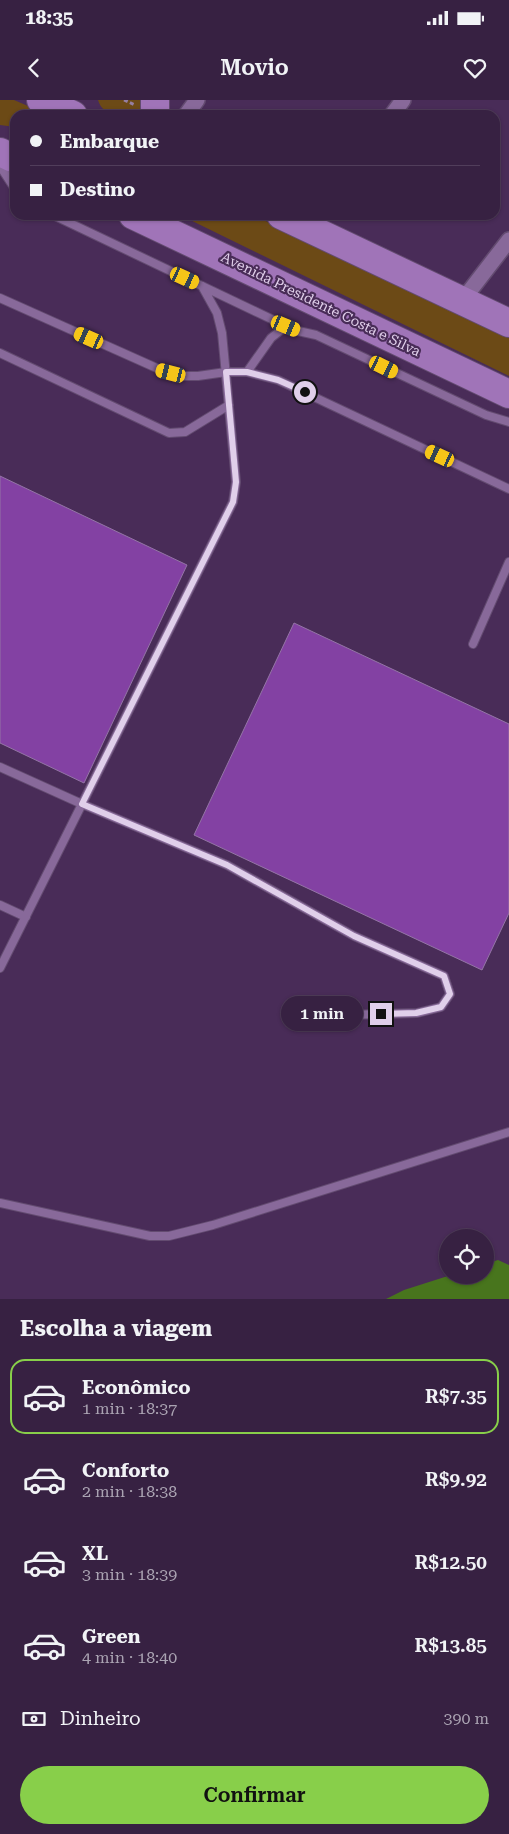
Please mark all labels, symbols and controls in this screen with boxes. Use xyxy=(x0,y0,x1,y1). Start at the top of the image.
text: 18:35 xyxy=(25,6,74,29)
icon: back xyxy=(20,54,48,82)
icon: heart xyxy=(461,54,489,82)
text: Movio xyxy=(220,55,289,80)
text: Embarque xyxy=(60,130,159,153)
text: Destino xyxy=(60,178,135,201)
street label: Avenida Presidente Costa e Silva xyxy=(219,249,424,360)
car xyxy=(168,265,201,291)
car xyxy=(269,313,302,339)
car xyxy=(72,325,105,351)
car xyxy=(367,354,400,380)
car xyxy=(154,362,187,384)
route start xyxy=(294,381,316,403)
car xyxy=(423,443,456,469)
callout: 1 min xyxy=(281,996,364,1032)
route end xyxy=(370,1003,392,1025)
text: 1 min xyxy=(300,1004,344,1023)
map controls xyxy=(439,1229,494,1284)
button: locate xyxy=(439,1229,494,1284)
text: Escolha a viagem xyxy=(20,1316,212,1341)
icon: car xyxy=(22,1374,67,1419)
text: Econômico xyxy=(82,1376,190,1399)
text: R$7.35 xyxy=(425,1385,487,1408)
text: 1 min · 18:37 xyxy=(82,1399,177,1418)
icon: car xyxy=(22,1457,67,1502)
text: Conforto xyxy=(82,1459,169,1482)
text: R$9.92 xyxy=(425,1468,487,1491)
text: 2 min · 18:38 xyxy=(82,1482,177,1501)
icon: car xyxy=(22,1540,67,1585)
text: XL xyxy=(82,1542,108,1565)
text: R$12.50 xyxy=(414,1551,487,1574)
text: 3 min · 18:39 xyxy=(82,1565,177,1584)
icon: car xyxy=(22,1623,67,1668)
text: Green xyxy=(82,1625,140,1648)
text: R$13.85 xyxy=(414,1634,487,1657)
text: 4 min · 18:40 xyxy=(82,1648,177,1667)
icon: cash xyxy=(20,1705,48,1733)
text: Dinheiro xyxy=(60,1707,141,1730)
text: 390 m xyxy=(443,1709,489,1728)
button: Confirmar xyxy=(20,1766,489,1824)

